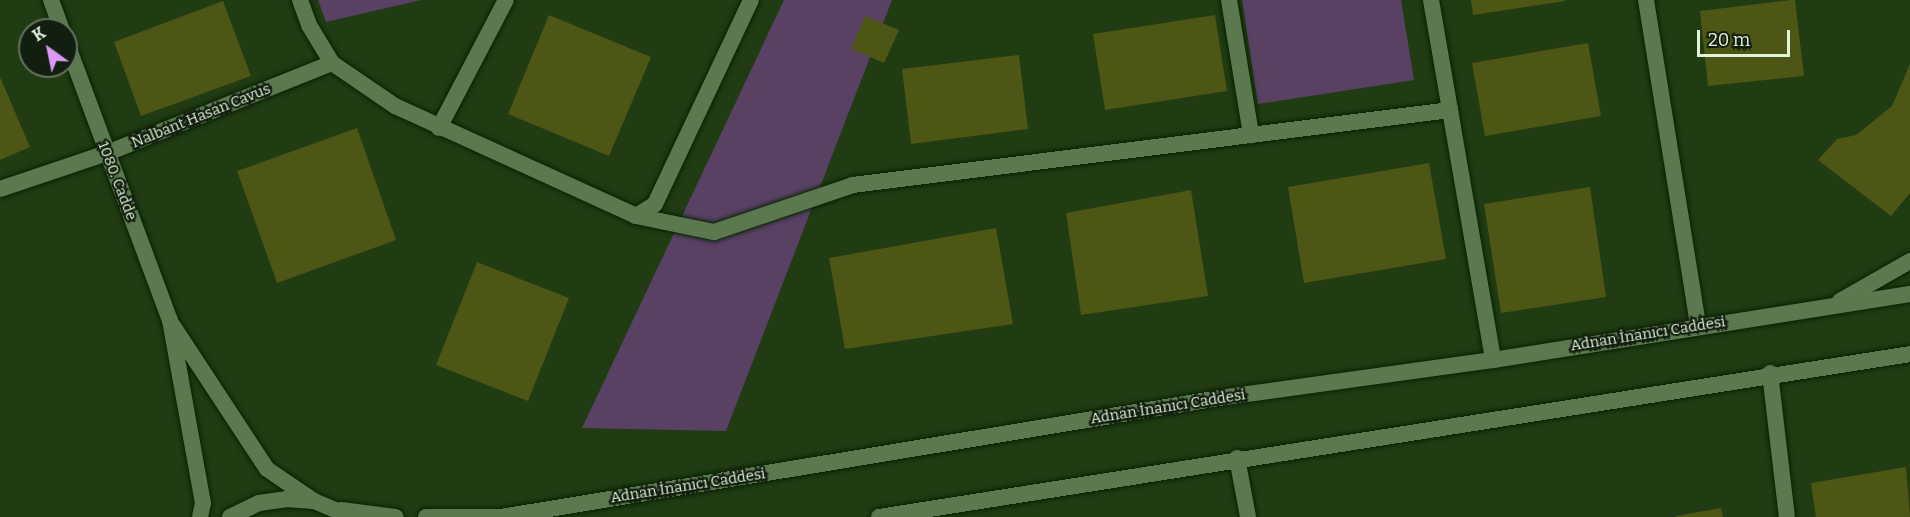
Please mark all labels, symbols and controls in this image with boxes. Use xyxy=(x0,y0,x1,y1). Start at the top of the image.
north arrow xyxy=(18,18,78,78)
scale bar xyxy=(1700,18,1793,56)
text: K xyxy=(29,23,49,45)
text: 20 m xyxy=(1708,29,1750,51)
street label: Nalbant Hasan Cavus xyxy=(129,80,273,152)
street label: 1080. Cadde xyxy=(94,139,140,223)
street label: Adnan İnanıcı Caddesi xyxy=(1569,313,1727,355)
street label: Adnan İnanıcı Caddesi xyxy=(1089,386,1247,428)
street label: Adnan İnanıcı Caddesi xyxy=(609,465,767,507)

